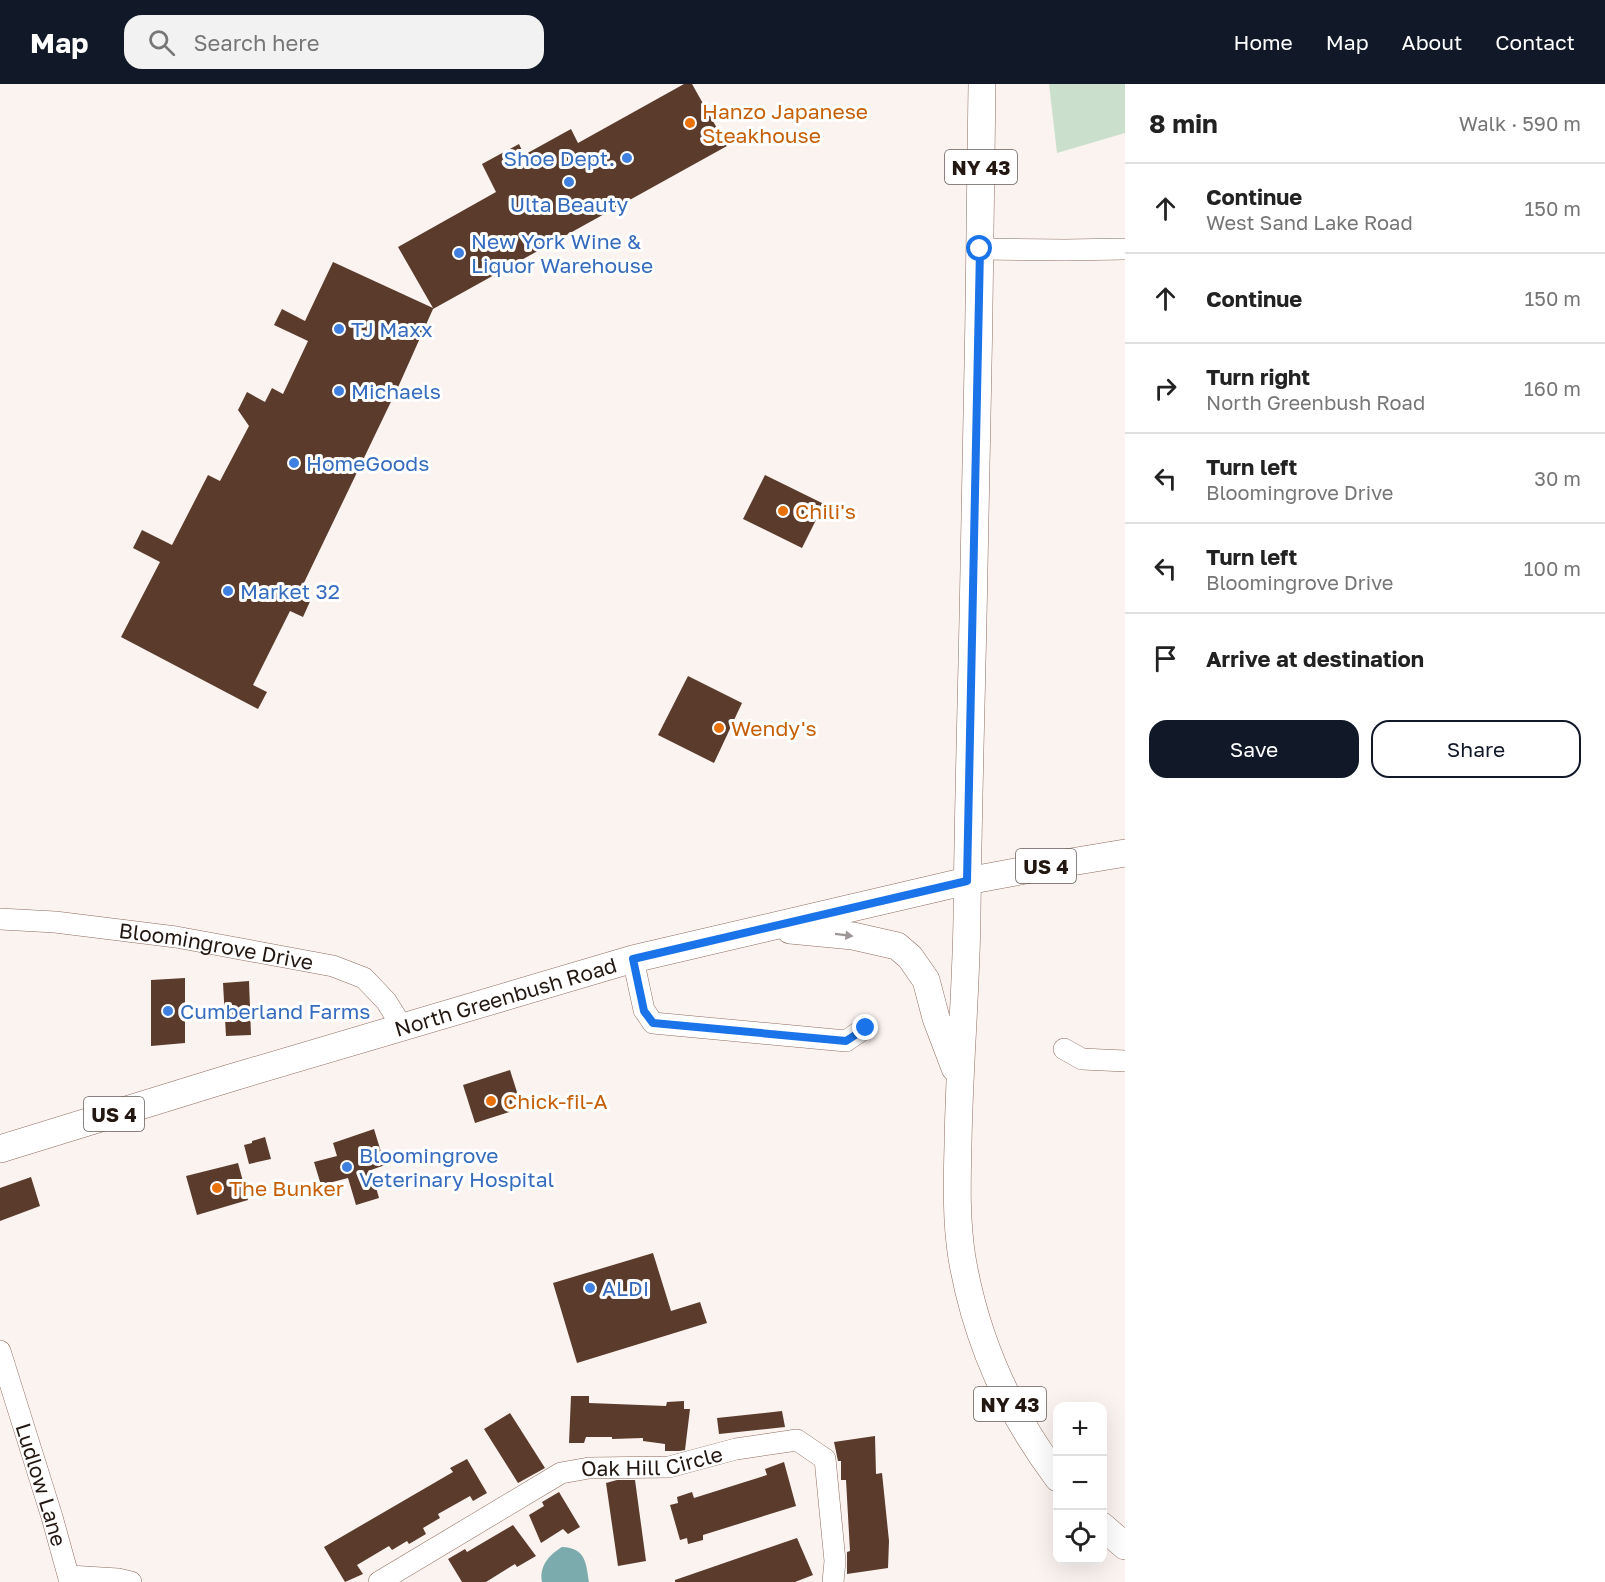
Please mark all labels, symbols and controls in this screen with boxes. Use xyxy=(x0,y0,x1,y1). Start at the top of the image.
search box xyxy=(124,15,544,69)
text: Map xyxy=(30,26,88,59)
icon: search xyxy=(145,26,178,59)
text: Search here xyxy=(193,29,319,56)
text: Home xyxy=(1233,29,1293,55)
text: Map xyxy=(1326,29,1369,55)
text: About xyxy=(1402,29,1462,55)
text: Contact xyxy=(1495,29,1575,55)
place label: Hanzo Japanese Steakhouse xyxy=(702,98,868,148)
text: 8 min xyxy=(1149,108,1218,139)
text: Walk · 590 m xyxy=(1459,111,1581,135)
marker: Hanzo Japanese Steakhouse xyxy=(683,116,697,130)
place label: Shoe Dept. xyxy=(503,145,615,171)
road number: NY 43 xyxy=(945,150,1017,184)
marker: Shoe Dept. xyxy=(620,151,634,165)
marker: Ulta Beauty xyxy=(562,175,576,189)
text: Continue xyxy=(1206,183,1302,210)
place label: Ulta Beauty xyxy=(510,191,629,217)
icon: ahead xyxy=(1149,192,1182,225)
text: 150 m xyxy=(1525,196,1581,220)
text: West Sand Lake Road xyxy=(1206,210,1413,234)
place label: New York Wine & Liquor Warehouse xyxy=(471,228,653,278)
route start xyxy=(966,235,992,261)
marker: New York Wine & Liquor Warehouse xyxy=(452,246,466,260)
icon: ahead xyxy=(1149,282,1182,315)
text: Continue xyxy=(1206,285,1302,312)
text: 150 m xyxy=(1525,286,1581,310)
place label: TJ Maxx xyxy=(351,316,433,342)
marker: TJ Maxx xyxy=(332,322,346,336)
text: Turn right xyxy=(1206,363,1310,390)
icon: right xyxy=(1149,372,1182,405)
text: 160 m xyxy=(1524,376,1581,400)
place label: Michaels xyxy=(351,378,441,404)
marker: Michaels xyxy=(332,384,346,398)
text: North Greenbush Road xyxy=(1206,390,1425,414)
place label: HomeGoods xyxy=(306,450,429,476)
text: Turn left xyxy=(1206,453,1297,480)
marker: HomeGoods xyxy=(287,456,301,470)
icon: left xyxy=(1149,462,1182,495)
text: 30 m xyxy=(1534,466,1581,490)
text: Bloomingrove Drive xyxy=(1206,480,1393,504)
place label: Chili's xyxy=(795,498,856,524)
marker: Chili's xyxy=(776,504,790,518)
text: Turn left xyxy=(1206,543,1297,570)
icon: left xyxy=(1149,552,1182,585)
text: 100 m xyxy=(1524,556,1581,580)
text: Bloomingrove Drive xyxy=(1206,570,1393,594)
place label: Market 32 xyxy=(240,578,340,604)
marker: Market 32 xyxy=(221,584,235,598)
icon: arrive xyxy=(1149,642,1182,675)
text: Arrive at destination xyxy=(1206,645,1424,672)
place label: Wendy's xyxy=(731,715,817,741)
button: Save xyxy=(1149,720,1359,778)
button: Share xyxy=(1371,720,1581,778)
marker: Wendy's xyxy=(712,721,726,735)
road number: US 4 xyxy=(1016,849,1076,883)
street label: Bloomingrove Drive xyxy=(117,917,315,975)
one-way arrow xyxy=(834,931,853,940)
street label: North Greenbush Road xyxy=(391,952,620,1042)
place label: Cumberland Farms xyxy=(180,998,370,1024)
marker: Cumberland Farms xyxy=(161,1004,175,1018)
route end xyxy=(852,1014,878,1040)
place label: Chick-fil-A xyxy=(503,1088,608,1114)
marker: Chick-fil-A xyxy=(484,1094,498,1108)
road number: US 4 xyxy=(84,1097,144,1131)
place label: Bloomingrove Veterinary Hospital xyxy=(359,1142,554,1192)
marker: Bloomingrove Veterinary Hospital xyxy=(340,1160,354,1174)
place label: The Bunker xyxy=(229,1175,344,1201)
marker: The Bunker xyxy=(210,1181,224,1195)
place label: ALDI xyxy=(602,1275,649,1301)
marker: ALDI xyxy=(583,1281,597,1295)
road number: NY 43 xyxy=(974,1387,1046,1421)
map controls xyxy=(1053,1402,1107,1564)
button: + xyxy=(1053,1402,1107,1456)
street label: Ludlow Lane xyxy=(10,1420,72,1549)
street label: Oak Hill Circle xyxy=(579,1440,725,1482)
button: − xyxy=(1053,1456,1107,1510)
button: locate xyxy=(1053,1510,1107,1564)

